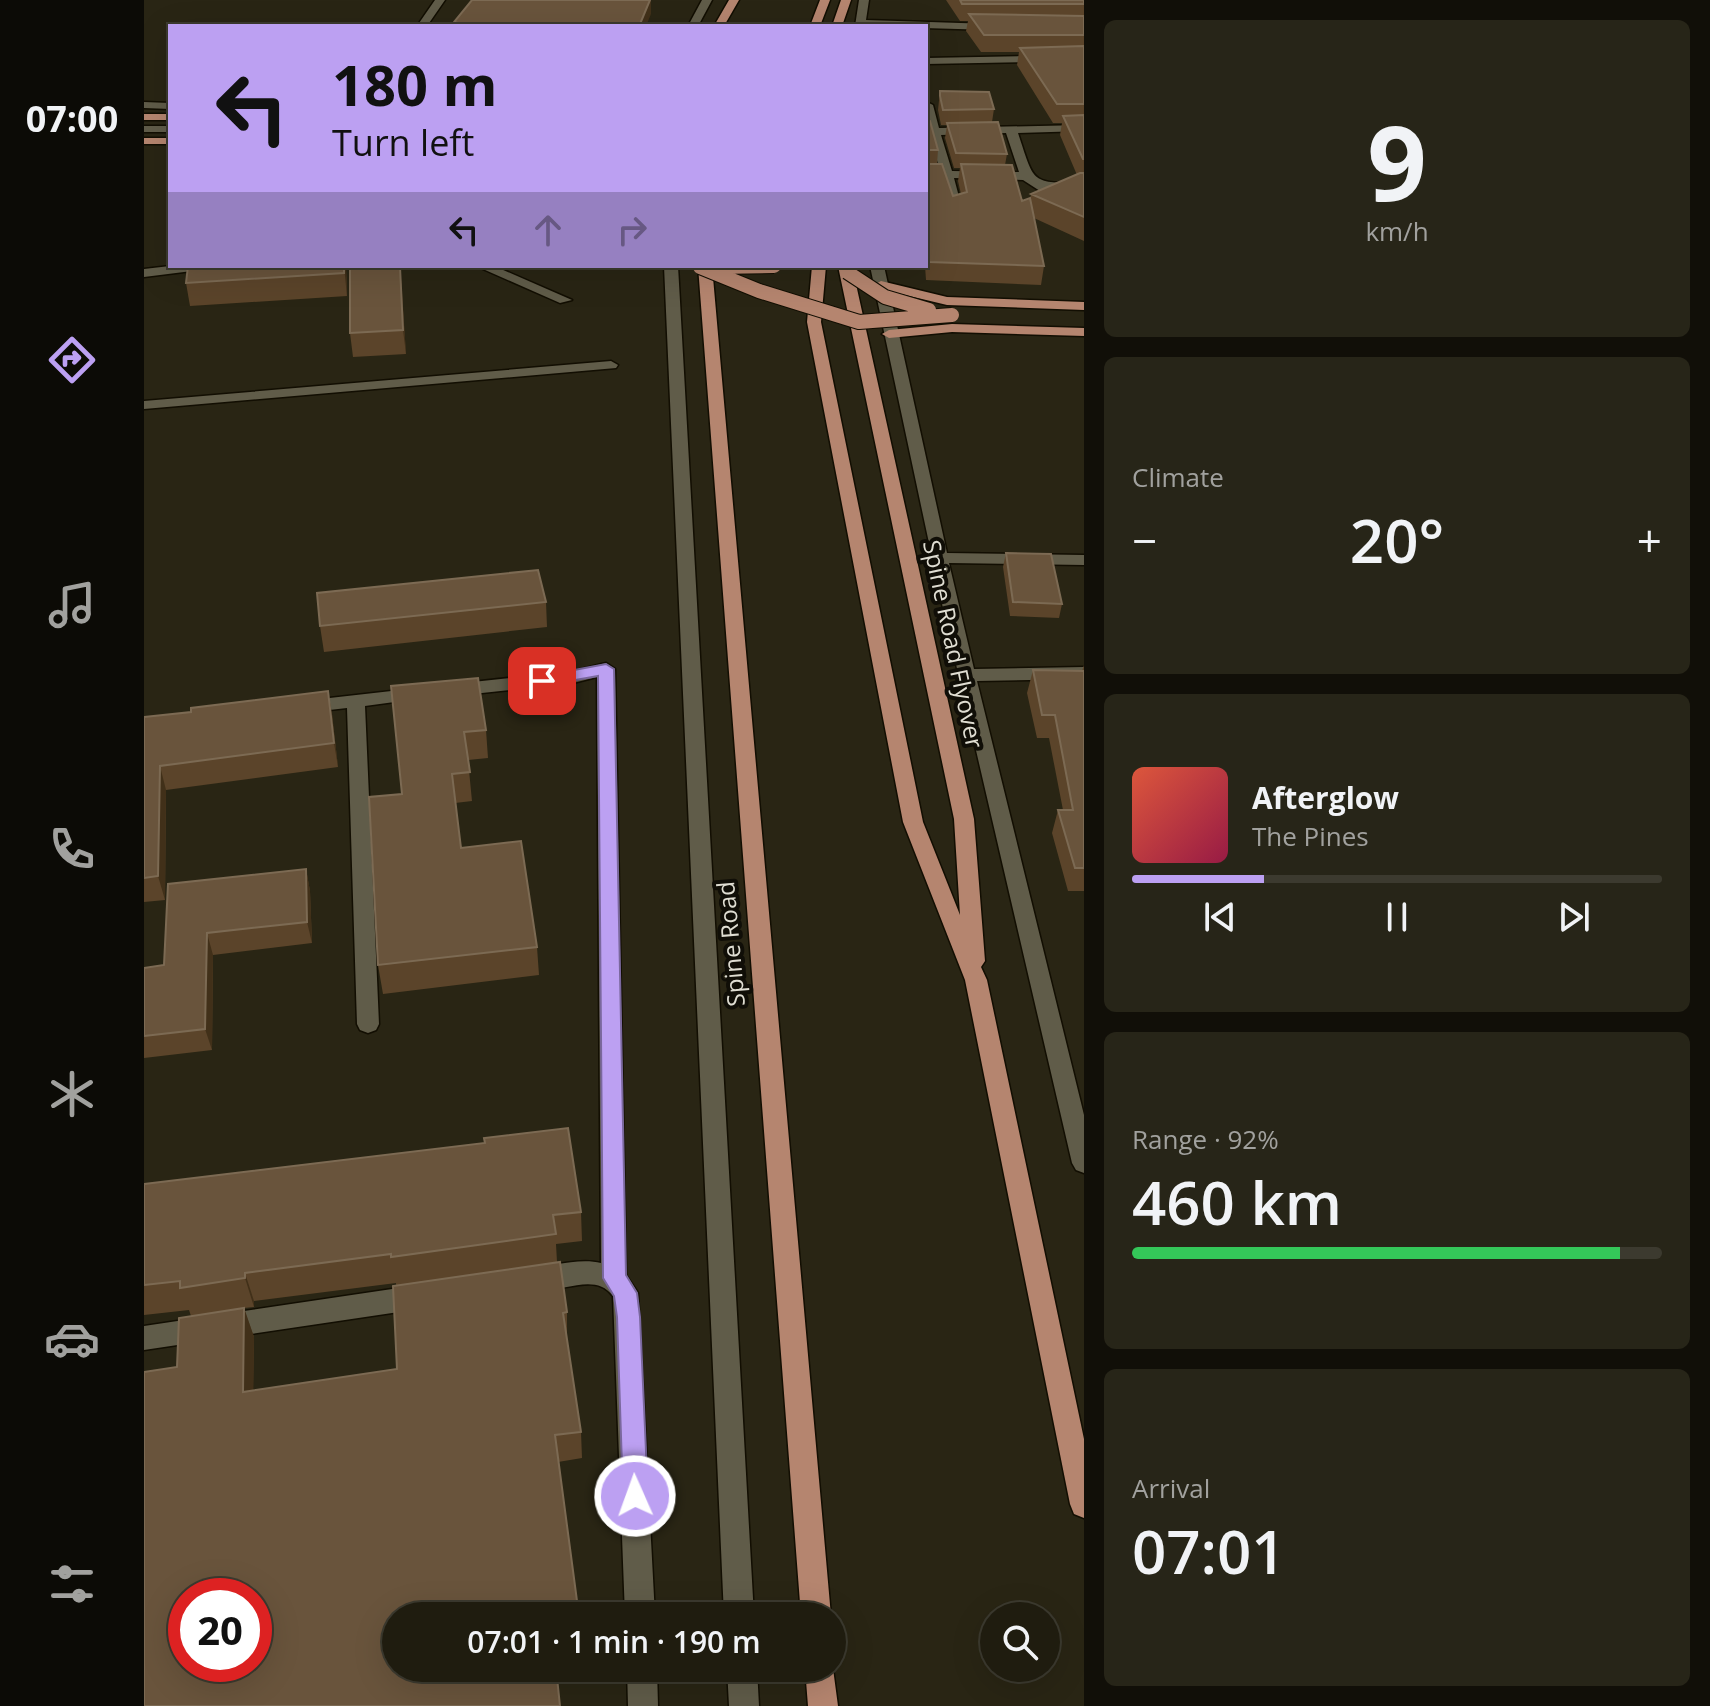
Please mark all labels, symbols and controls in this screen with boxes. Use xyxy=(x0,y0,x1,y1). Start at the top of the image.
text: 180 m xyxy=(332,46,498,122)
icon: left xyxy=(200,56,304,160)
text: 9 xyxy=(1367,90,1427,231)
text: 07:00 xyxy=(26,94,118,143)
text: Turn left xyxy=(332,118,474,167)
icon: left xyxy=(442,208,486,252)
icon: ahead xyxy=(526,208,570,252)
icon: right xyxy=(610,208,654,252)
text: km/h xyxy=(1365,213,1429,249)
icon: directions xyxy=(44,332,100,388)
text: Climate xyxy=(1132,459,1224,495)
text: 20° xyxy=(1350,499,1444,581)
text: − xyxy=(1132,510,1157,570)
text: + xyxy=(1637,510,1662,570)
street label: Spine Road Flyover xyxy=(916,537,992,751)
icon: music xyxy=(44,577,100,633)
pin xyxy=(508,647,576,715)
icon: arrive xyxy=(520,659,564,703)
text: Afterglow xyxy=(1252,777,1399,818)
text: The Pines xyxy=(1252,818,1369,854)
icon: phone xyxy=(44,821,100,877)
street label: Spine Road xyxy=(708,880,752,1008)
icon: previous xyxy=(1198,895,1242,939)
icon: pause xyxy=(1375,895,1419,939)
icon: next xyxy=(1552,895,1596,939)
icon: climate xyxy=(44,1066,100,1122)
text: Range · 92% xyxy=(1132,1121,1279,1157)
text: 460 km xyxy=(1132,1161,1342,1243)
icon: car xyxy=(44,1311,100,1367)
position arrow xyxy=(593,1454,677,1538)
text: Arrival xyxy=(1132,1470,1210,1506)
text: 07:01 xyxy=(1132,1510,1286,1592)
icon: filters xyxy=(44,1556,100,1612)
speed limit sign: 20 xyxy=(168,1578,272,1682)
map controls xyxy=(980,1602,1060,1682)
button: search xyxy=(980,1602,1060,1682)
text: 07:01 · 1 min · 190 m xyxy=(467,1621,761,1662)

